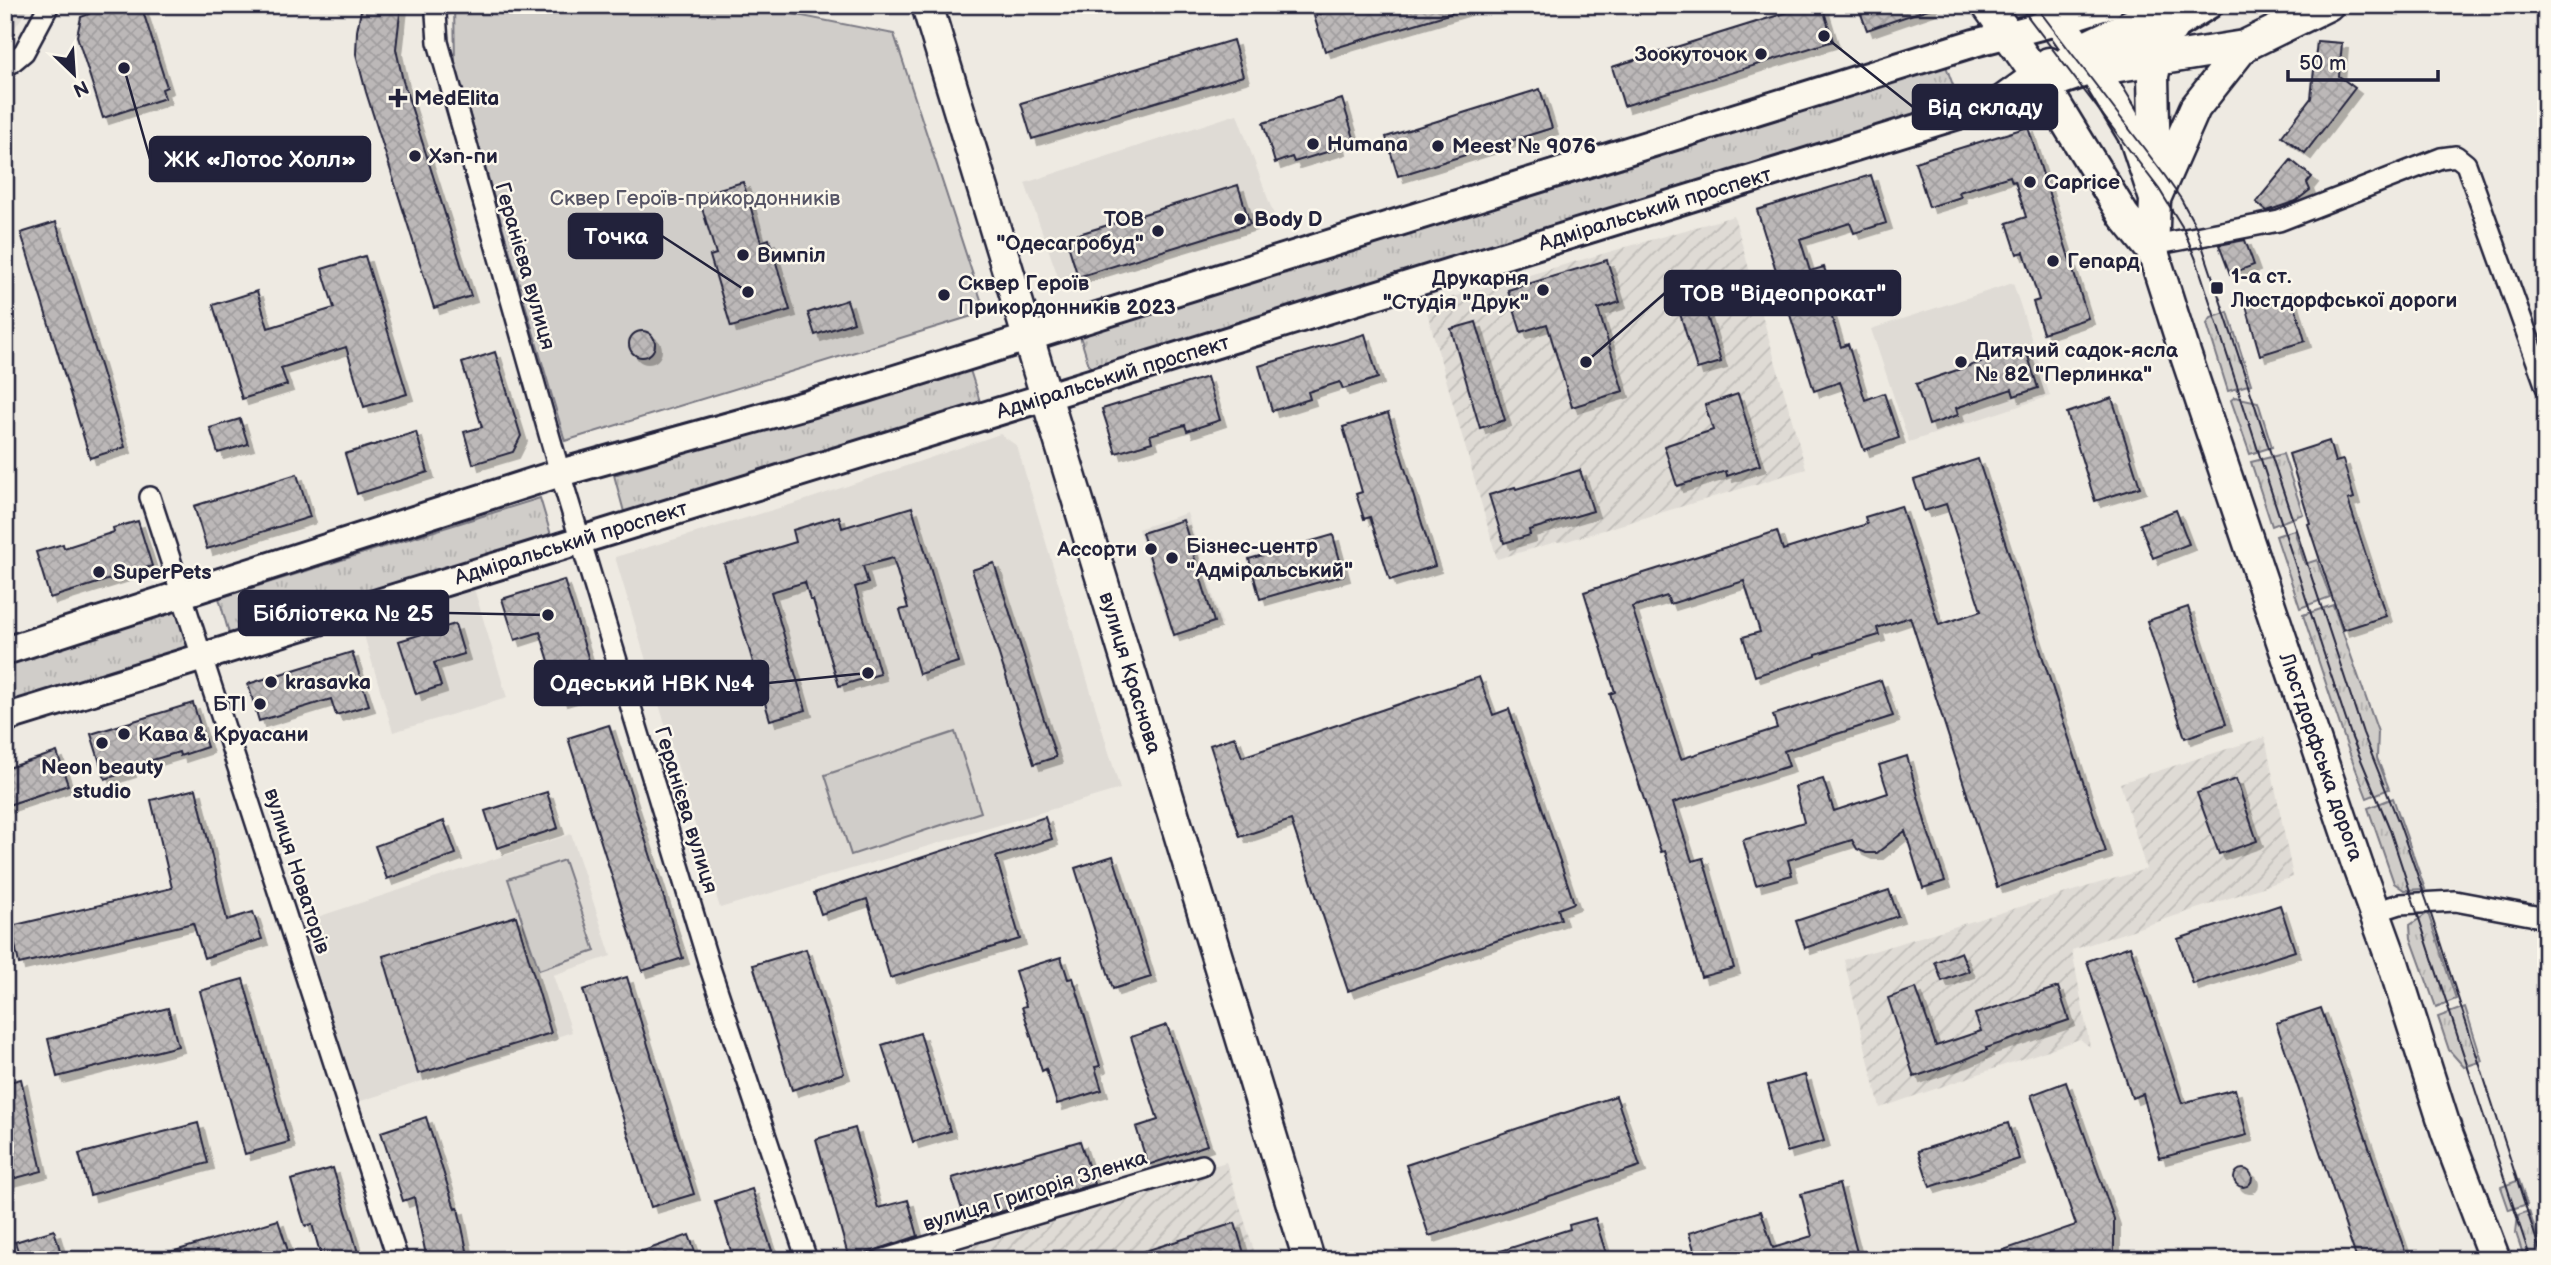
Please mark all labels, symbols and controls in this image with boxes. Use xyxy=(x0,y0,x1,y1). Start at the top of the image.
north arrow xyxy=(38,38,108,108)
scale bar xyxy=(2288,38,2439,82)
place label: Зоокуточок xyxy=(1634,42,1748,67)
marker: Зоокуточок xyxy=(1753,46,1769,62)
text: 50 m xyxy=(2299,51,2346,76)
text: N xyxy=(69,75,92,101)
callout: Від складу xyxy=(1913,85,2057,129)
place label: MedElita xyxy=(414,86,499,111)
marker: MedElita xyxy=(388,88,408,108)
text: Від складу xyxy=(1927,94,2043,122)
place label: Humana xyxy=(1327,132,1408,157)
place label: Meest № 9076 xyxy=(1452,134,1596,159)
marker: Humana xyxy=(1305,136,1321,152)
callout: ЖК «Лотос Холл» xyxy=(150,137,370,181)
marker: Meest № 9076 xyxy=(1430,138,1446,154)
place label: Хэп-пи xyxy=(428,144,498,169)
text: ЖК «Лотос Холл» xyxy=(164,146,356,174)
marker: Хэп-пи xyxy=(407,148,423,164)
street label: Адміральський проспект xyxy=(1534,162,1775,257)
place label: Caprice xyxy=(2044,170,2120,195)
marker: Caprice xyxy=(2022,174,2038,190)
street label: Геранієва вулиця xyxy=(489,179,561,353)
park label: Сквер Героїв-прикордонників xyxy=(550,186,840,211)
place label: ТОВ "Одесагробуд" xyxy=(996,207,1144,256)
place label: Body D xyxy=(1254,207,1322,232)
marker: Body D xyxy=(1232,211,1248,227)
callout: Точка xyxy=(569,214,662,258)
text: Точка xyxy=(584,223,649,251)
marker: ТОВ "Одесагробуд" xyxy=(1150,223,1166,239)
place label: Вимпіл xyxy=(757,243,826,268)
marker: Вимпіл xyxy=(735,247,751,263)
place label: Гепард xyxy=(2067,249,2140,274)
marker: Гепард xyxy=(2045,253,2061,269)
place label: 1-а ст. Люстдорфської дороги xyxy=(2230,264,2457,313)
place label: Друкарня "Студія "Друк" xyxy=(1383,266,1529,315)
place label: Сквер Героїв Прикордонників 2023 xyxy=(958,271,1176,320)
callout: ТОВ "Відеопрокат" xyxy=(1665,271,1900,315)
text: ТОВ "Відеопрокат" xyxy=(1680,280,1886,308)
marker: 1-а ст. Люстдорфської дороги xyxy=(2209,280,2225,296)
marker: Друкарня "Студія "Друк" xyxy=(1535,282,1551,298)
marker: Сквер Героїв Прикордонників 2023 xyxy=(936,287,952,303)
street label: Адміральський проспект xyxy=(992,330,1233,425)
place label: Дитячий садок-ясла № 82 "Перлинка" xyxy=(1975,338,2179,387)
marker: Дитячий садок-ясла № 82 "Перлинка" xyxy=(1953,354,1969,370)
street label: Адміральський проспект xyxy=(450,496,691,591)
place label: Бізнес-центр "Адміральський" xyxy=(1186,534,1353,583)
place label: Ассорти xyxy=(1056,537,1137,562)
marker: Ассорти xyxy=(1143,541,1159,557)
marker: Бізнес-центр "Адміральський" xyxy=(1164,550,1180,566)
place label: SuperPets xyxy=(113,560,212,585)
marker: SuperPets xyxy=(91,564,107,580)
street label: вулиця Краснова xyxy=(1093,589,1167,758)
callout: Бібліотека № 25 xyxy=(239,591,448,635)
text: Бібліотека № 25 xyxy=(253,600,433,628)
street label: Люстдорфська дорога xyxy=(2273,649,2369,865)
callout: Одеський НВК №4 xyxy=(535,661,768,705)
place label: krasavka xyxy=(285,670,371,695)
text: Одеський НВК №4 xyxy=(550,670,755,698)
marker: krasavka xyxy=(263,674,279,690)
place label: БТІ xyxy=(213,692,246,717)
marker: БТІ xyxy=(252,696,268,712)
place label: Кава & Круасани xyxy=(138,722,308,747)
street label: Геранієва вулиця xyxy=(649,724,723,896)
marker: Кава & Круасани xyxy=(116,726,132,742)
marker: Neon beauty studio xyxy=(94,735,110,751)
place label: Neon beauty studio xyxy=(41,755,163,804)
street label: вулиця Новаторів xyxy=(258,785,336,957)
street label: вулиця Григорія Зленка xyxy=(920,1145,1151,1237)

